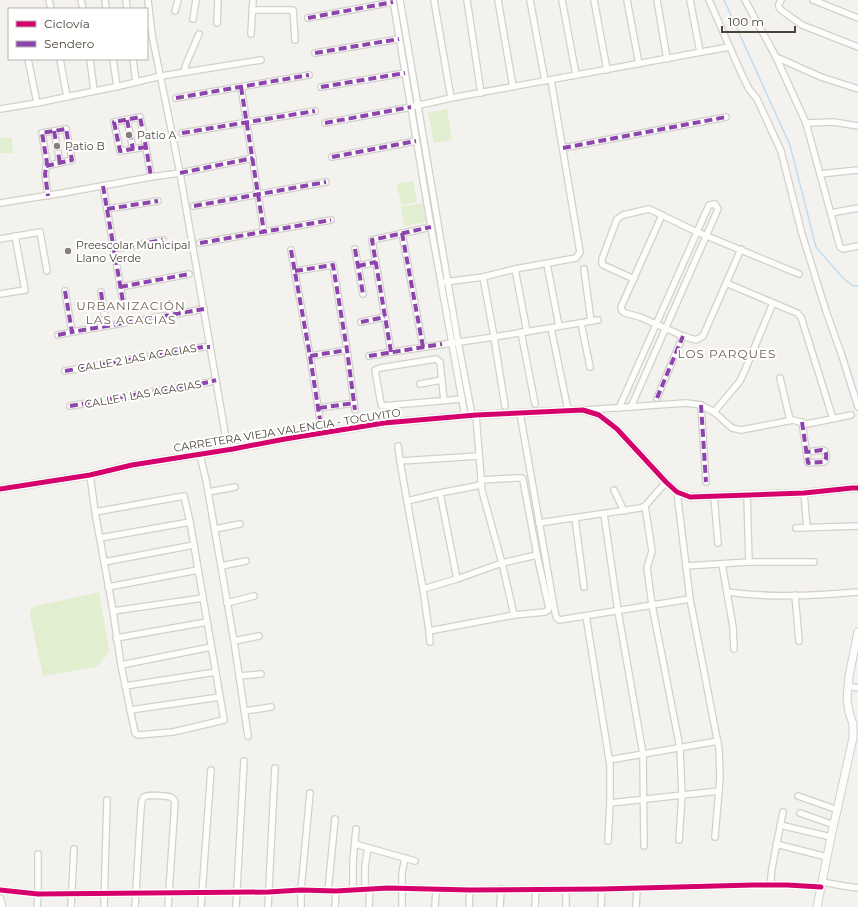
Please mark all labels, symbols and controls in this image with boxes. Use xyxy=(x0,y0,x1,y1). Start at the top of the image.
legend xyxy=(8,8,148,60)
scale bar xyxy=(722,8,795,34)
text: 100 m xyxy=(728,14,764,29)
text: Ciclovía xyxy=(44,16,90,31)
text: Sendero xyxy=(44,36,94,51)
place label: Patio A xyxy=(137,128,176,142)
marker: Patio A xyxy=(124,130,134,140)
place label: Patio B xyxy=(65,139,105,153)
marker: Patio B xyxy=(52,141,62,151)
place label: Preescolar Municipal Llano Verde xyxy=(76,238,191,265)
marker: Preescolar Municipal Llano Verde xyxy=(63,246,73,256)
district label: URBANIZACIÓN LAS ACACIAS xyxy=(76,298,186,327)
street label: CALLE 2 LAS ACACIAS xyxy=(76,341,198,375)
district label: LOS PARQUES xyxy=(678,346,776,361)
street label: CALLE 1 LAS ACACIAS xyxy=(83,377,203,411)
street label: CARRETERA VIEJA VALENCIA - TOCUYITO xyxy=(172,405,402,455)

